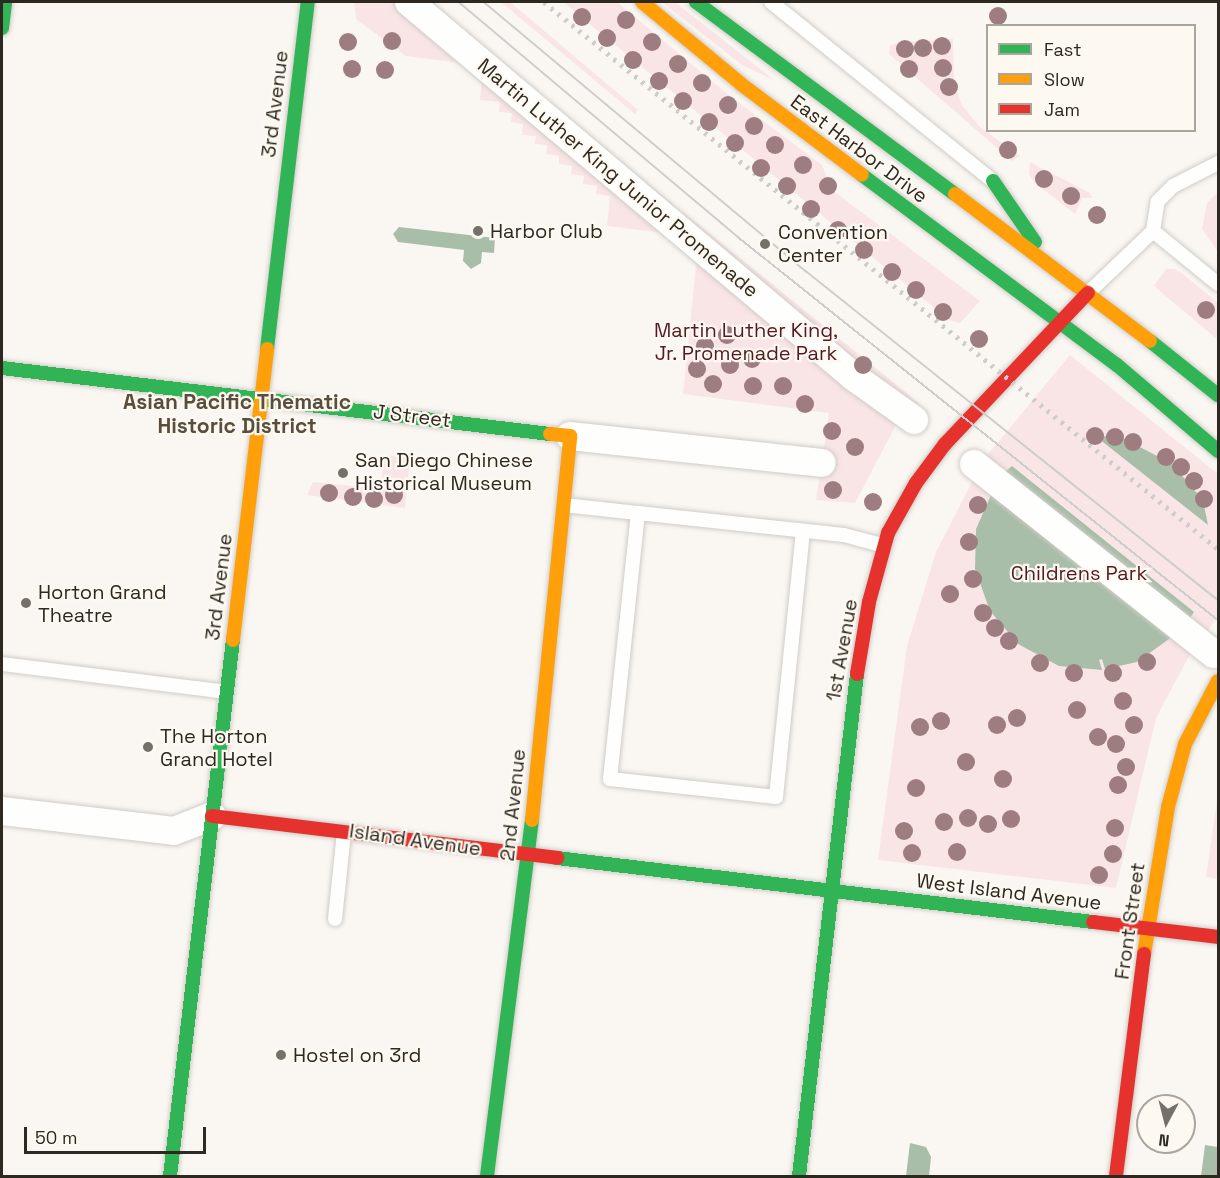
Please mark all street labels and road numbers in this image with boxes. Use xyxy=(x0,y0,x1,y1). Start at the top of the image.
street label: 3rd Avenue xyxy=(257,49,293,159)
street label: Martin Luther King Junior Promenade xyxy=(473,53,763,303)
street label: East Harbor Drive xyxy=(786,90,932,208)
street label: J Street xyxy=(372,399,452,433)
street label: 3rd Avenue xyxy=(201,532,237,642)
street label: 1st Avenue xyxy=(821,597,863,703)
street label: 2nd Avenue xyxy=(495,748,531,862)
street label: Island Avenue xyxy=(348,819,482,861)
street label: Front Street xyxy=(1110,861,1150,981)
street label: West Island Avenue xyxy=(915,869,1103,915)

